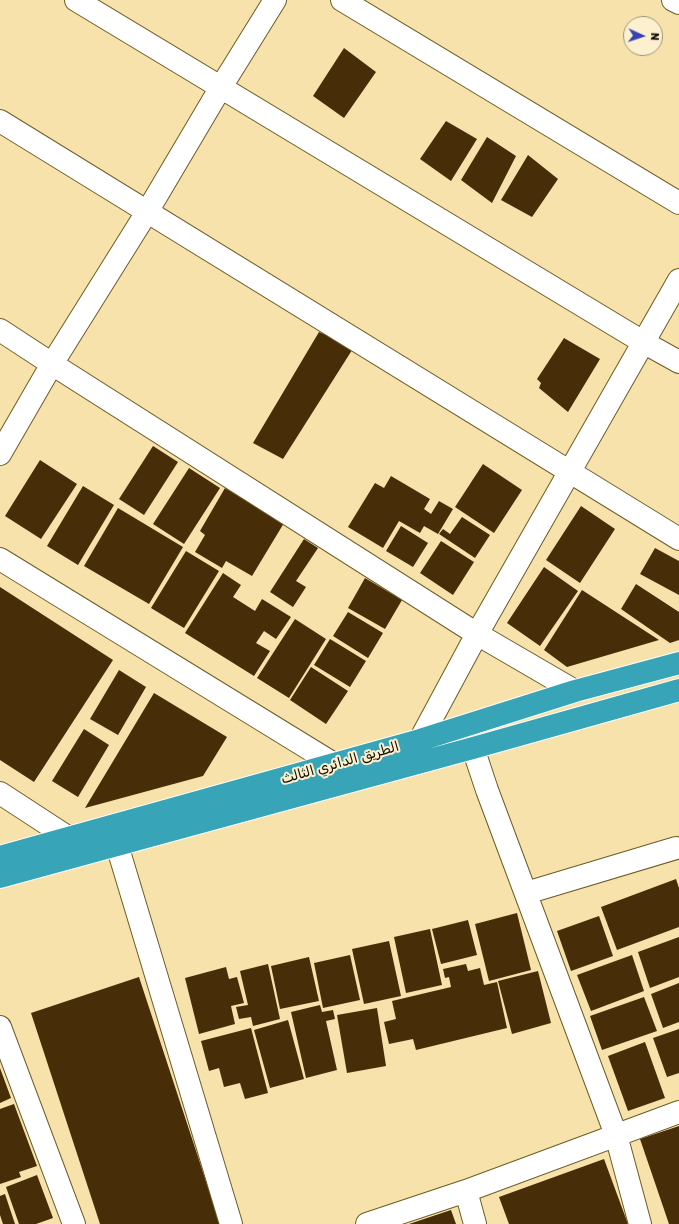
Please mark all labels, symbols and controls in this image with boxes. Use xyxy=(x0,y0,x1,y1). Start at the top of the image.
north arrow xyxy=(623,16,663,56)
text: N xyxy=(648,32,661,41)
street label: الطريق الدائري الثالث xyxy=(279,738,401,788)

